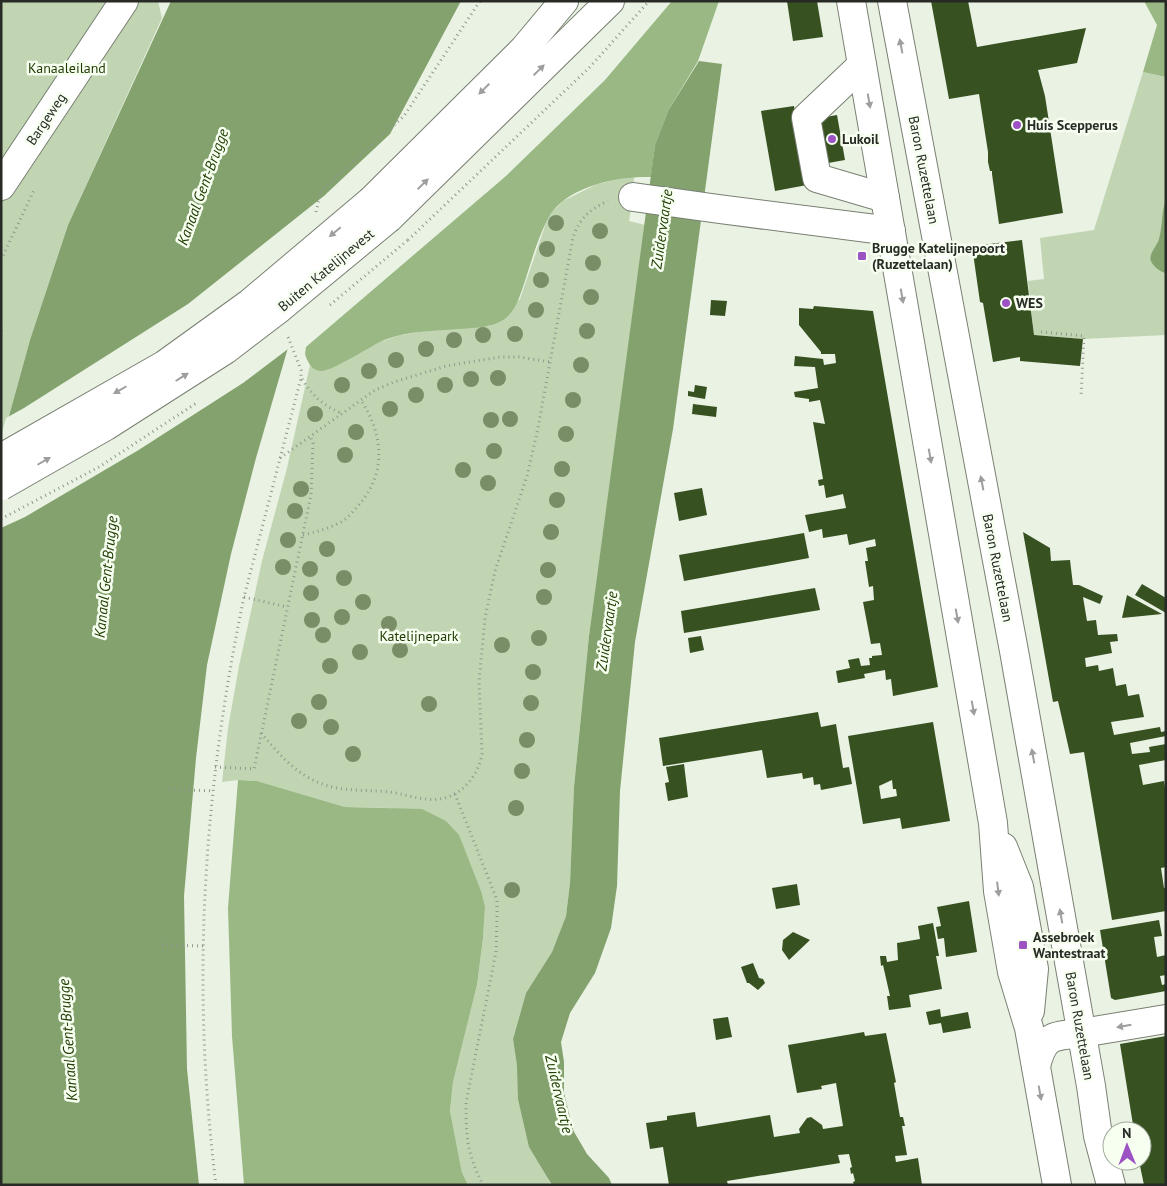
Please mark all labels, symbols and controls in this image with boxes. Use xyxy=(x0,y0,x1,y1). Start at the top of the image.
one-way arrow xyxy=(896,38,904,54)
park label: Kanaaleiland xyxy=(28,59,106,77)
one-way arrow xyxy=(533,65,545,77)
one-way arrow xyxy=(478,82,490,94)
street label: Bargeweg xyxy=(22,90,70,148)
one-way arrow xyxy=(865,93,873,109)
street label: Baron Ruzettelaan xyxy=(905,114,943,226)
place label: Huis Scepperus xyxy=(1027,116,1118,134)
marker: Huis Scepperus xyxy=(1011,119,1023,131)
water label: Kanaal Gent-Brugge xyxy=(173,126,232,248)
place label: Lukoil xyxy=(842,130,880,148)
marker: Lukoil xyxy=(826,133,838,145)
one-way arrow xyxy=(417,178,429,190)
water label: Zuidervaartje xyxy=(646,188,676,271)
street label: Buiten Katelijnevest xyxy=(274,224,378,315)
one-way arrow xyxy=(329,226,341,237)
place label: Brugge Katelijnepoort (Ruzettelaan) xyxy=(872,239,1005,273)
marker: Brugge Katelijnepoort (Ruzettelaan) xyxy=(856,250,868,262)
one-way arrow xyxy=(898,288,906,304)
place label: WES xyxy=(1016,294,1043,312)
marker: WES xyxy=(1000,297,1012,309)
one-way arrow xyxy=(176,373,189,382)
one-way arrow xyxy=(114,386,127,395)
one-way arrow xyxy=(926,448,934,464)
one-way arrow xyxy=(37,457,50,466)
one-way arrow xyxy=(978,475,986,491)
street label: Baron Ruzettelaan xyxy=(979,512,1017,624)
water label: Kanaal Gent-Brugge xyxy=(90,515,121,639)
water label: Zuidervaartje xyxy=(591,590,621,673)
one-way arrow xyxy=(954,608,962,624)
park label: Katelijnepark xyxy=(379,627,459,645)
one-way arrow xyxy=(970,701,978,717)
one-way arrow xyxy=(1028,747,1036,763)
one-way arrow xyxy=(994,881,1002,897)
one-way arrow xyxy=(1057,907,1065,923)
place label: Assebroek Wantestraat xyxy=(1033,928,1105,962)
marker: Assebroek Wantestraat xyxy=(1017,939,1029,951)
street label: Baron Ruzettelaan xyxy=(1062,970,1098,1082)
water label: Kanaal Gent-Brugge xyxy=(54,978,81,1102)
one-way arrow xyxy=(1116,1022,1131,1030)
water label: Zuidervaartje xyxy=(541,1052,578,1135)
one-way arrow xyxy=(1037,1085,1045,1101)
north arrow xyxy=(1102,1121,1152,1171)
text: N xyxy=(1122,1124,1132,1142)

